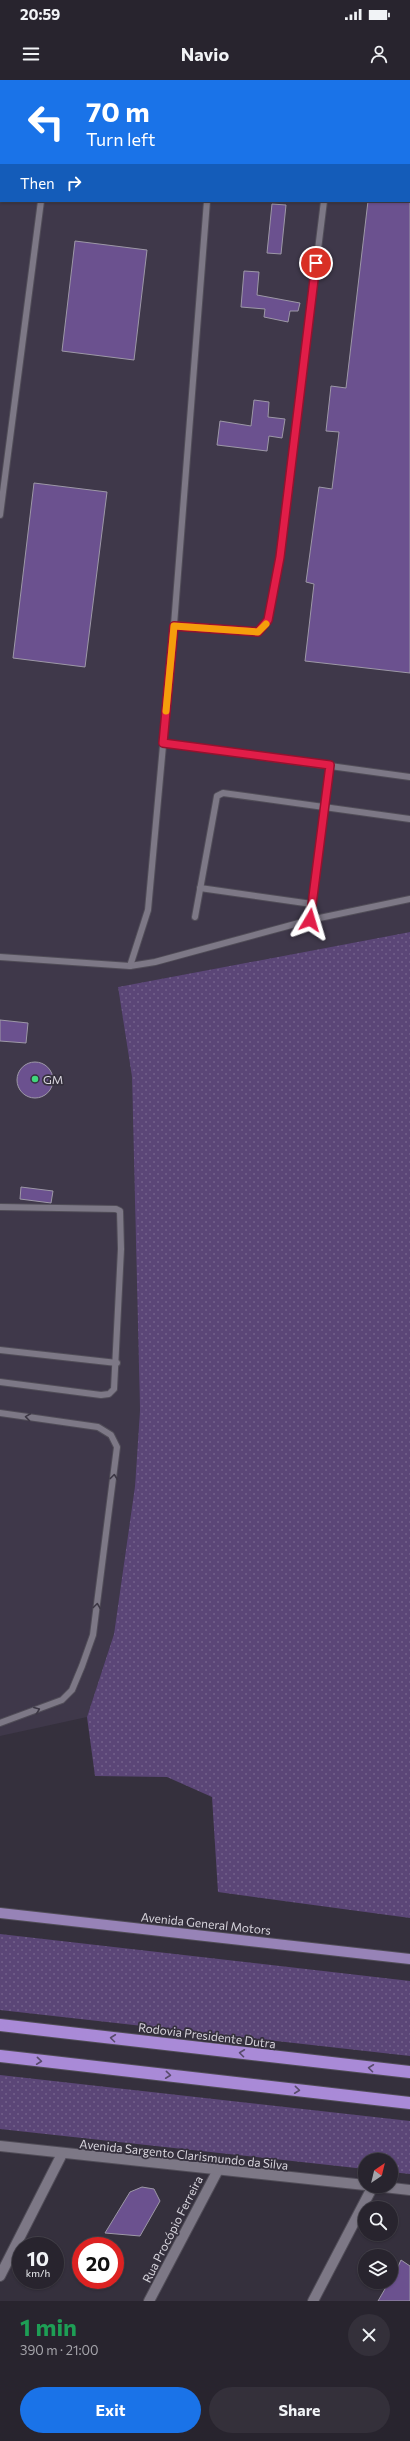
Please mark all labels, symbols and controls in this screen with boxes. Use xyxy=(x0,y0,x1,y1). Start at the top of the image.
text: 20:59 xyxy=(20,5,60,23)
icon: menu xyxy=(20,43,42,65)
text: Navio xyxy=(181,43,229,65)
icon: person xyxy=(368,43,390,65)
text: 70 m xyxy=(86,94,150,128)
icon: left xyxy=(20,96,72,148)
text: Turn left xyxy=(86,128,155,150)
icon: right xyxy=(63,172,85,194)
text: Then xyxy=(20,174,55,192)
pin xyxy=(299,246,333,280)
icon: arrive xyxy=(305,252,327,274)
position arrow xyxy=(289,899,331,941)
place label: GM xyxy=(43,1072,63,1086)
marker: GM xyxy=(30,1074,40,1084)
one-way arrow xyxy=(25,1413,31,1422)
one-way arrow xyxy=(109,1474,118,1480)
one-way arrow xyxy=(92,1602,101,1609)
one-way arrow xyxy=(32,1707,40,1715)
street label: Avenida General Motors xyxy=(140,1909,272,1937)
street label: Rodovia Presidente Dutra xyxy=(137,2020,277,2050)
one-way arrow xyxy=(110,2034,116,2043)
one-way arrow xyxy=(239,2049,245,2058)
one-way arrow xyxy=(36,2056,42,2065)
one-way arrow xyxy=(368,2064,374,2073)
one-way arrow xyxy=(165,2071,171,2080)
one-way arrow xyxy=(294,2085,300,2094)
street label: Avenida Sargento Clarismundo da Silva xyxy=(79,2136,289,2172)
north arrow xyxy=(358,2153,398,2193)
map controls xyxy=(358,2153,398,2289)
street label: Rua Procópio Ferreira xyxy=(139,2173,205,2285)
button: search xyxy=(358,2201,398,2241)
speed limit sign: 20 xyxy=(72,2237,124,2289)
text: 10 xyxy=(27,2246,49,2270)
button: layers xyxy=(358,2249,398,2289)
text: km/h xyxy=(26,2267,50,2279)
text: 1 min xyxy=(20,2312,77,2341)
button: close xyxy=(348,2314,390,2356)
text: 390 m · 21:00 xyxy=(20,2342,98,2358)
button: Exit xyxy=(20,2387,201,2433)
button: Share xyxy=(209,2387,390,2433)

